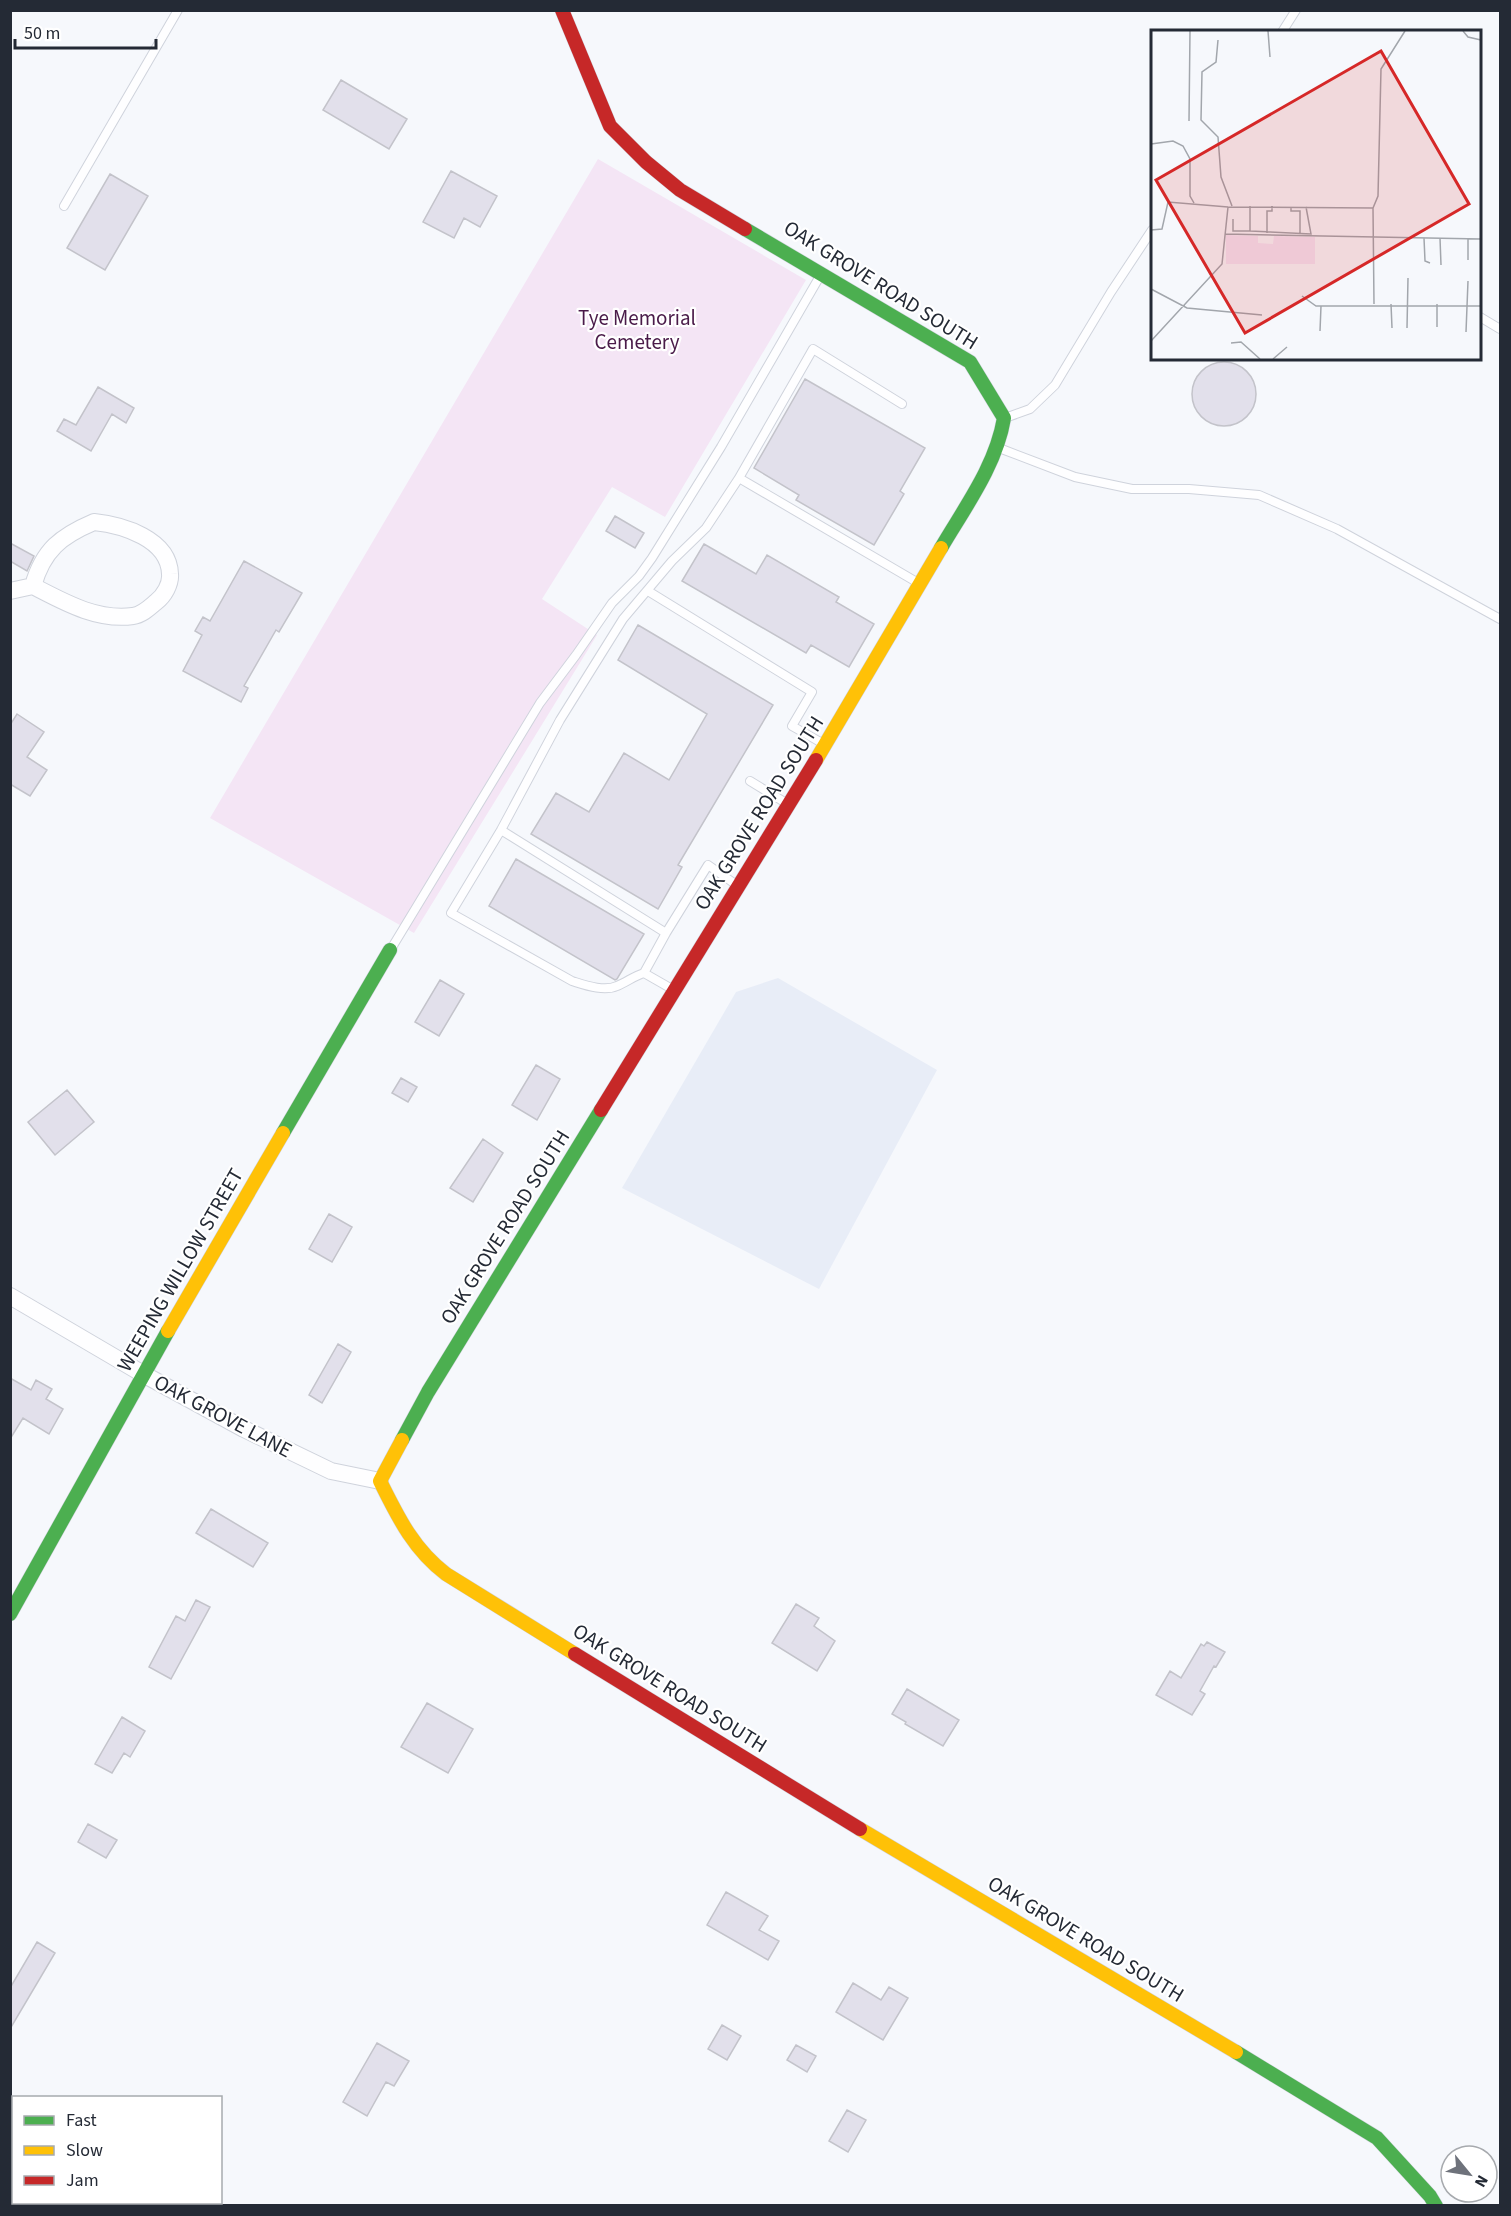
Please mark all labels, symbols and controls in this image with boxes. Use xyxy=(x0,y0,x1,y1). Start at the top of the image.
scale bar xyxy=(15,12,156,50)
text: 50 m xyxy=(24,21,60,46)
inset map xyxy=(1151,30,1481,360)
street label: OAK GROVE ROAD SOUTH xyxy=(778,213,984,357)
park label: Tye Memorial Cemetery xyxy=(578,303,696,357)
street label: OAK GROVE ROAD SOUTH xyxy=(687,710,831,916)
street label: OAK GROVE ROAD SOUTH xyxy=(433,1124,577,1330)
street label: WEEPING WILLOW STREET xyxy=(109,1163,251,1377)
street label: OAK GROVE LANE xyxy=(149,1367,297,1465)
street label: OAK GROVE ROAD SOUTH xyxy=(567,1616,773,1760)
street label: OAK GROVE ROAD SOUTH xyxy=(982,1868,1190,2010)
legend xyxy=(12,2096,222,2204)
text: Fast xyxy=(66,2108,97,2133)
text: Slow xyxy=(66,2138,103,2163)
north arrow xyxy=(1439,2144,1499,2204)
text: Jam xyxy=(66,2168,99,2193)
text: N xyxy=(1469,2171,1493,2191)

